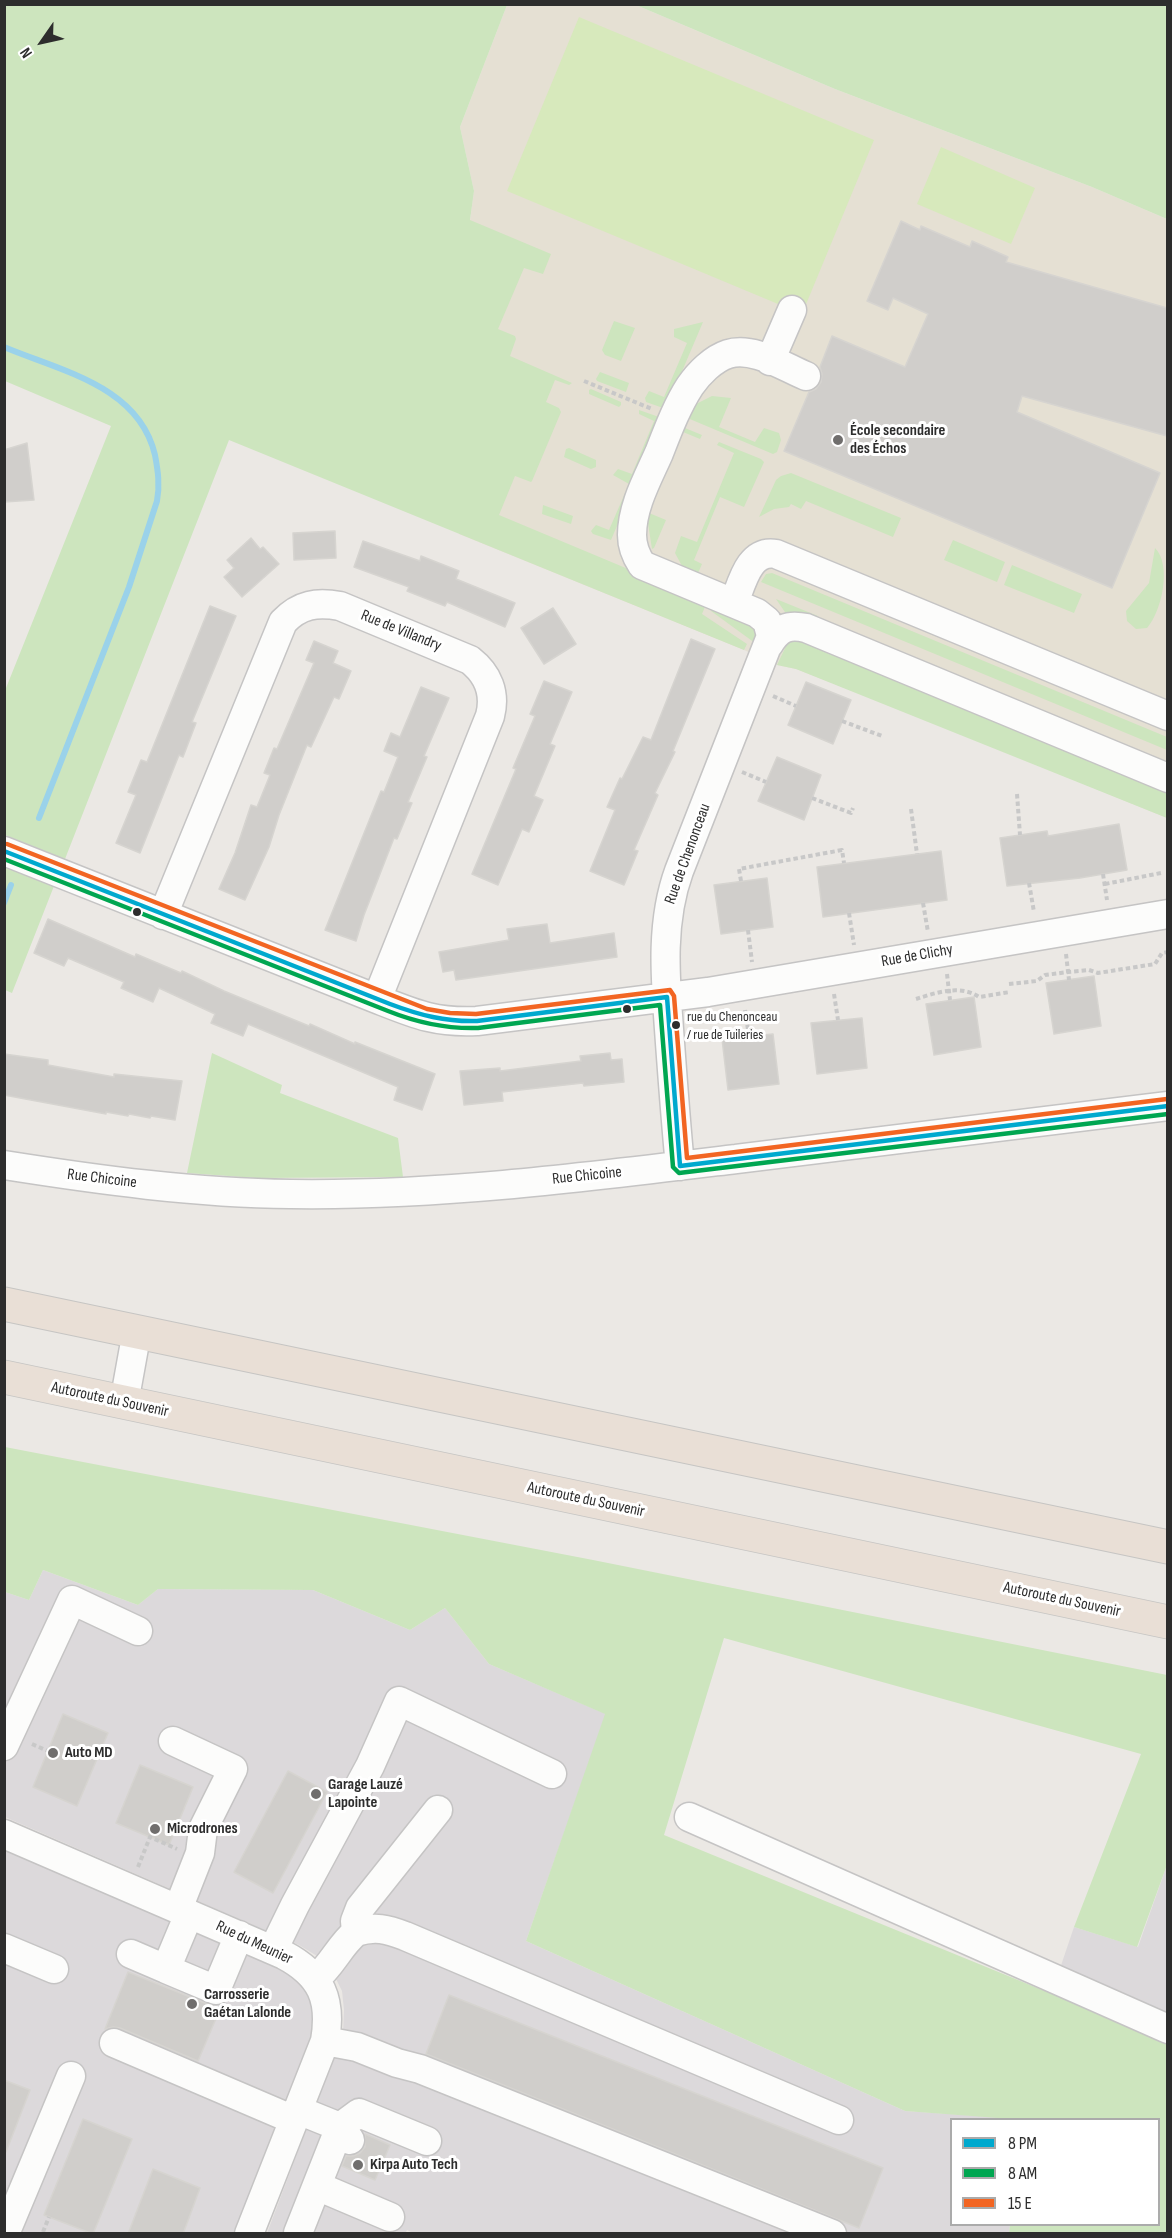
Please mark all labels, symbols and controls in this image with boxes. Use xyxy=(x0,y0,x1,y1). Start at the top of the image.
north arrow xyxy=(12,12,72,72)
text: N xyxy=(16,43,37,61)
place label: École secondaire des Échos xyxy=(850,421,945,459)
marker: École secondaire des Échos xyxy=(831,433,845,447)
street label: Rue de Villandry xyxy=(358,606,444,656)
street label: Rue de Chenonceau xyxy=(661,801,715,907)
unlabelled marker xyxy=(131,906,143,918)
street label: Rue de Clichy xyxy=(880,940,954,972)
unlabelled marker xyxy=(621,1003,633,1015)
place label: rue du Chenonceau / rue de Tuileries xyxy=(687,1009,777,1042)
marker: rue du Chenonceau / rue de Tuileries xyxy=(670,1019,682,1031)
street label: Rue Chicoine xyxy=(551,1163,623,1189)
street label: Rue Chicoine xyxy=(66,1165,138,1193)
street label: Autoroute du Souvenir xyxy=(50,1378,170,1422)
street label: Autoroute du Souvenir xyxy=(526,1478,646,1522)
street label: Autoroute du Souvenir xyxy=(1002,1578,1122,1622)
place label: Auto MD xyxy=(65,1743,113,1763)
marker: Auto MD xyxy=(46,1746,60,1760)
place label: Garage Lauzé Lapointe xyxy=(328,1775,403,1813)
marker: Garage Lauzé Lapointe xyxy=(309,1787,323,1801)
place label: Microdrones xyxy=(167,1819,238,1839)
marker: Microdrones xyxy=(148,1822,162,1836)
street label: Rue du Meunier xyxy=(213,1917,295,1969)
place label: Carrosserie Gaétan Lalonde xyxy=(204,1985,291,2023)
marker: Carrosserie Gaétan Lalonde xyxy=(185,1997,199,2011)
legend xyxy=(950,2118,1160,2226)
text: 8 PM xyxy=(1008,2133,1037,2154)
place label: Kirpa Auto Tech xyxy=(370,2155,458,2175)
marker: Kirpa Auto Tech xyxy=(351,2158,365,2172)
text: 8 AM xyxy=(1008,2163,1037,2184)
text: 15 E xyxy=(1008,2193,1032,2214)

